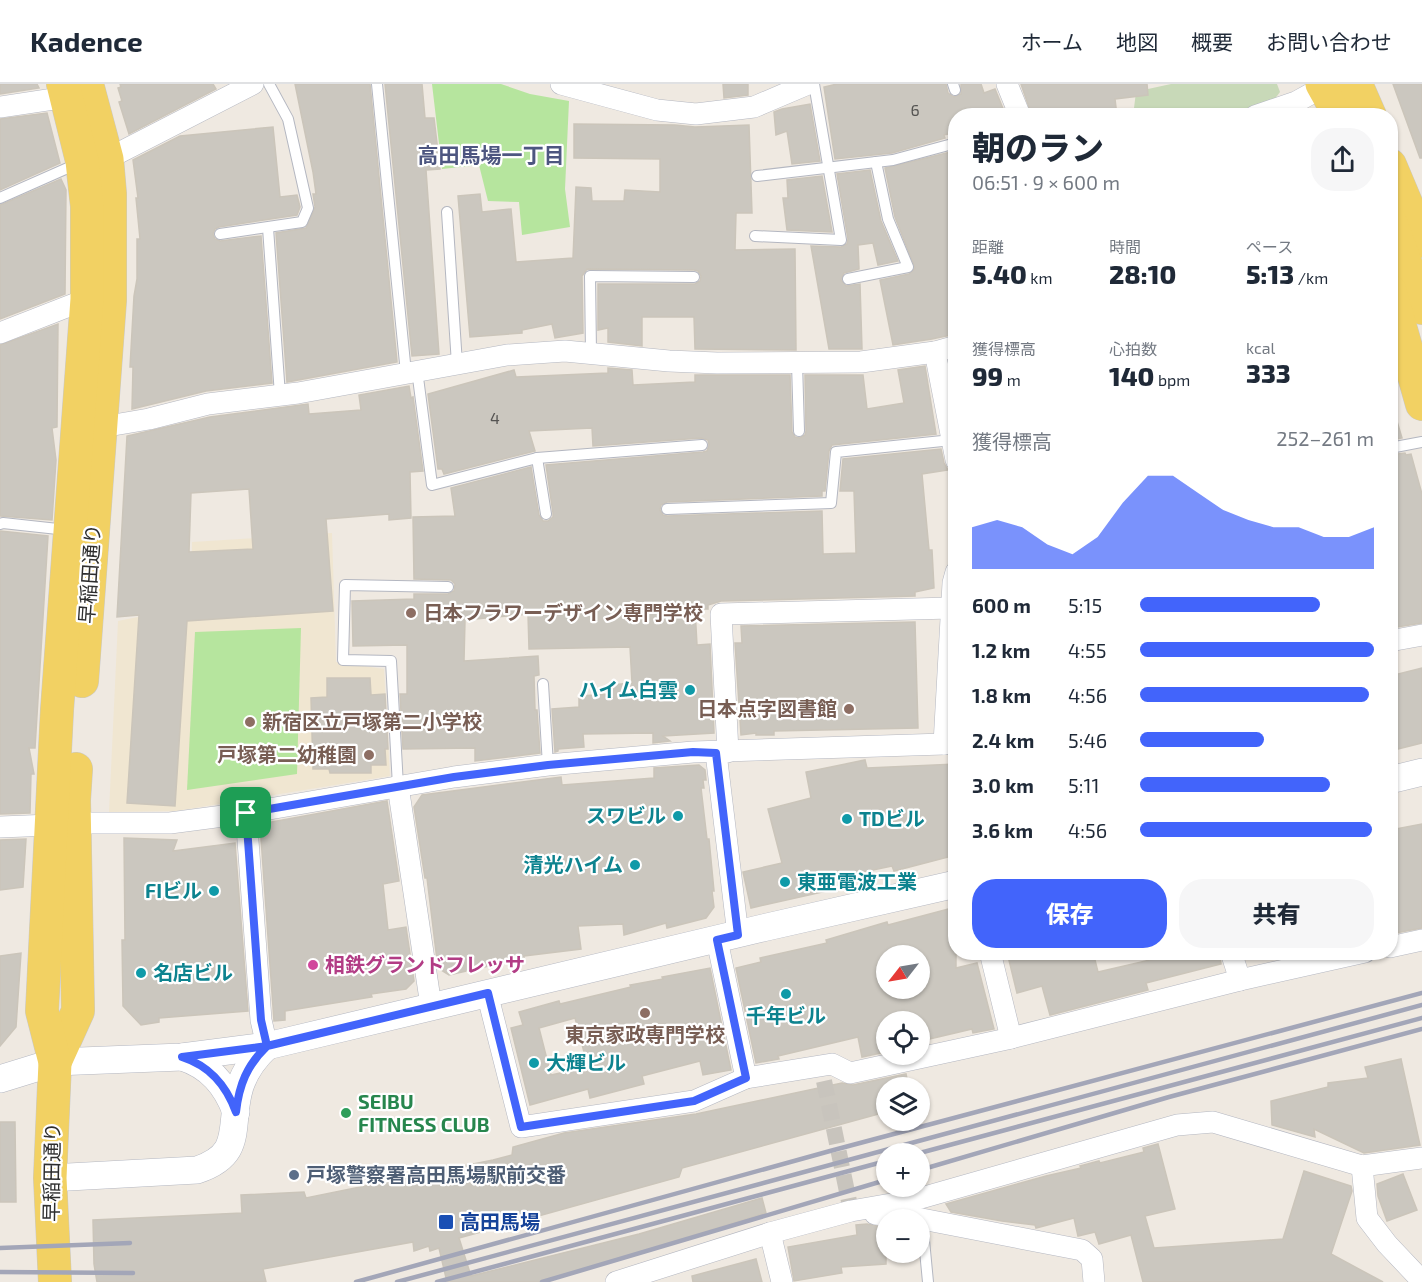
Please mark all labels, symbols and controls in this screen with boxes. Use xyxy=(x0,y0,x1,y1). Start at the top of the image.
text: Kadence xyxy=(30,24,143,58)
text: ホーム xyxy=(1021,29,1083,54)
text: 地図 xyxy=(1116,29,1158,54)
text: 概要 xyxy=(1191,29,1233,54)
text: お問い合わせ xyxy=(1266,29,1392,54)
house number: 6 xyxy=(910,100,920,119)
text: 朝のラン xyxy=(972,127,1104,167)
button: share xyxy=(1311,128,1374,191)
district label: 高田馬場一丁目 xyxy=(418,142,565,167)
text: 06:51 · 9 × 600 m xyxy=(972,170,1120,194)
text: 距離 xyxy=(972,237,1004,256)
text: 時間 xyxy=(1109,237,1141,256)
text: ペース xyxy=(1246,237,1293,256)
text: 5.40 xyxy=(972,258,1027,289)
text: 28:10 xyxy=(1109,258,1176,289)
text: 5:13 xyxy=(1246,258,1294,289)
text: km xyxy=(1027,268,1053,287)
text: /km xyxy=(1294,268,1328,287)
text: kcal xyxy=(1246,338,1275,357)
text: 獲得標高 xyxy=(972,339,1036,358)
text: 心拍数 xyxy=(1109,339,1157,358)
text: 333 xyxy=(1246,357,1291,388)
text: 99 xyxy=(972,360,1003,391)
text: 140 xyxy=(1109,360,1154,391)
text: m xyxy=(1003,370,1021,389)
text: bpm xyxy=(1154,370,1190,389)
house number: 4 xyxy=(490,408,500,427)
text: 252–261 m xyxy=(1276,426,1374,450)
text: 獲得標高 xyxy=(972,429,1052,453)
street label: 早稲田通り xyxy=(74,523,104,625)
text: 600 m xyxy=(972,593,1031,617)
text: 5:15 xyxy=(1068,593,1102,617)
place label: 日本フラワーデザイン専門学校 xyxy=(423,600,703,624)
marker: 日本フラワーデザイン専門学校 xyxy=(404,606,418,620)
text: 1.2 km xyxy=(972,638,1030,662)
text: 4:55 xyxy=(1068,638,1106,662)
place label: ハイム白雲 xyxy=(579,677,678,701)
marker: ハイム白雲 xyxy=(683,683,697,697)
text: 1.8 km xyxy=(972,683,1031,707)
text: 4:56 xyxy=(1068,683,1107,707)
place label: 日本点字図書館 xyxy=(697,696,837,720)
marker: 日本点字図書館 xyxy=(842,702,856,716)
place label: 新宿区立戸塚第二小学校 xyxy=(262,709,482,733)
marker: 新宿区立戸塚第二小学校 xyxy=(243,715,257,729)
text: 2.4 km xyxy=(972,728,1034,752)
text: 5:46 xyxy=(1068,728,1107,752)
place label: 戸塚第二幼稚園 xyxy=(217,742,357,766)
marker: 戸塚第二幼稚園 xyxy=(362,748,376,762)
text: 3.0 km xyxy=(972,773,1034,797)
text: 5:11 xyxy=(1068,773,1099,797)
pin xyxy=(220,787,271,838)
icon: arrive xyxy=(229,796,262,829)
place label: スワビル xyxy=(586,803,666,827)
place label: TDビル xyxy=(859,806,925,830)
marker: スワビル xyxy=(671,809,685,823)
marker: TDビル xyxy=(840,812,854,826)
text: 3.6 km xyxy=(972,818,1033,842)
text: 4:56 xyxy=(1068,818,1107,842)
place label: 清光ハイム xyxy=(524,852,623,876)
marker: 清光ハイム xyxy=(628,858,642,872)
place label: 東亜電波工業 xyxy=(797,869,917,893)
marker: 東亜電波工業 xyxy=(778,875,792,889)
place label: FIビル xyxy=(145,878,202,902)
button: 保存 xyxy=(972,879,1167,948)
button: 共有 xyxy=(1179,879,1374,948)
marker: FIビル xyxy=(207,884,221,898)
north arrow xyxy=(876,945,930,999)
map controls xyxy=(876,945,930,1263)
place label: 相鉄グランドフレッサ xyxy=(325,952,525,976)
marker: 相鉄グランドフレッサ xyxy=(306,958,320,972)
place label: 名店ビル xyxy=(153,960,233,984)
marker: 名店ビル xyxy=(134,966,148,980)
marker: 千年ビル xyxy=(779,987,793,1001)
place label: 千年ビル xyxy=(746,1003,826,1027)
marker: 東京家政専門学校 xyxy=(638,1006,652,1020)
button: locate xyxy=(876,1011,930,1065)
place label: 東京家政専門学校 xyxy=(565,1022,725,1046)
place label: 大輝ビル xyxy=(546,1050,626,1074)
marker: 大輝ビル xyxy=(527,1056,541,1070)
button: layers xyxy=(876,1077,930,1131)
place label: SEIBU FITNESS CLUB xyxy=(358,1089,490,1136)
marker: SEIBU FITNESS CLUB xyxy=(339,1106,353,1120)
street label: 早稲田通り xyxy=(38,1122,64,1222)
button: + xyxy=(876,1143,930,1197)
place label: 戸塚警察署高田馬場駅前交番 xyxy=(306,1162,566,1186)
marker: 戸塚警察署高田馬場駅前交番 xyxy=(287,1168,301,1182)
place label: 高田馬場 xyxy=(460,1209,540,1233)
button: − xyxy=(876,1209,930,1263)
marker: 高田馬場 xyxy=(437,1213,455,1231)

